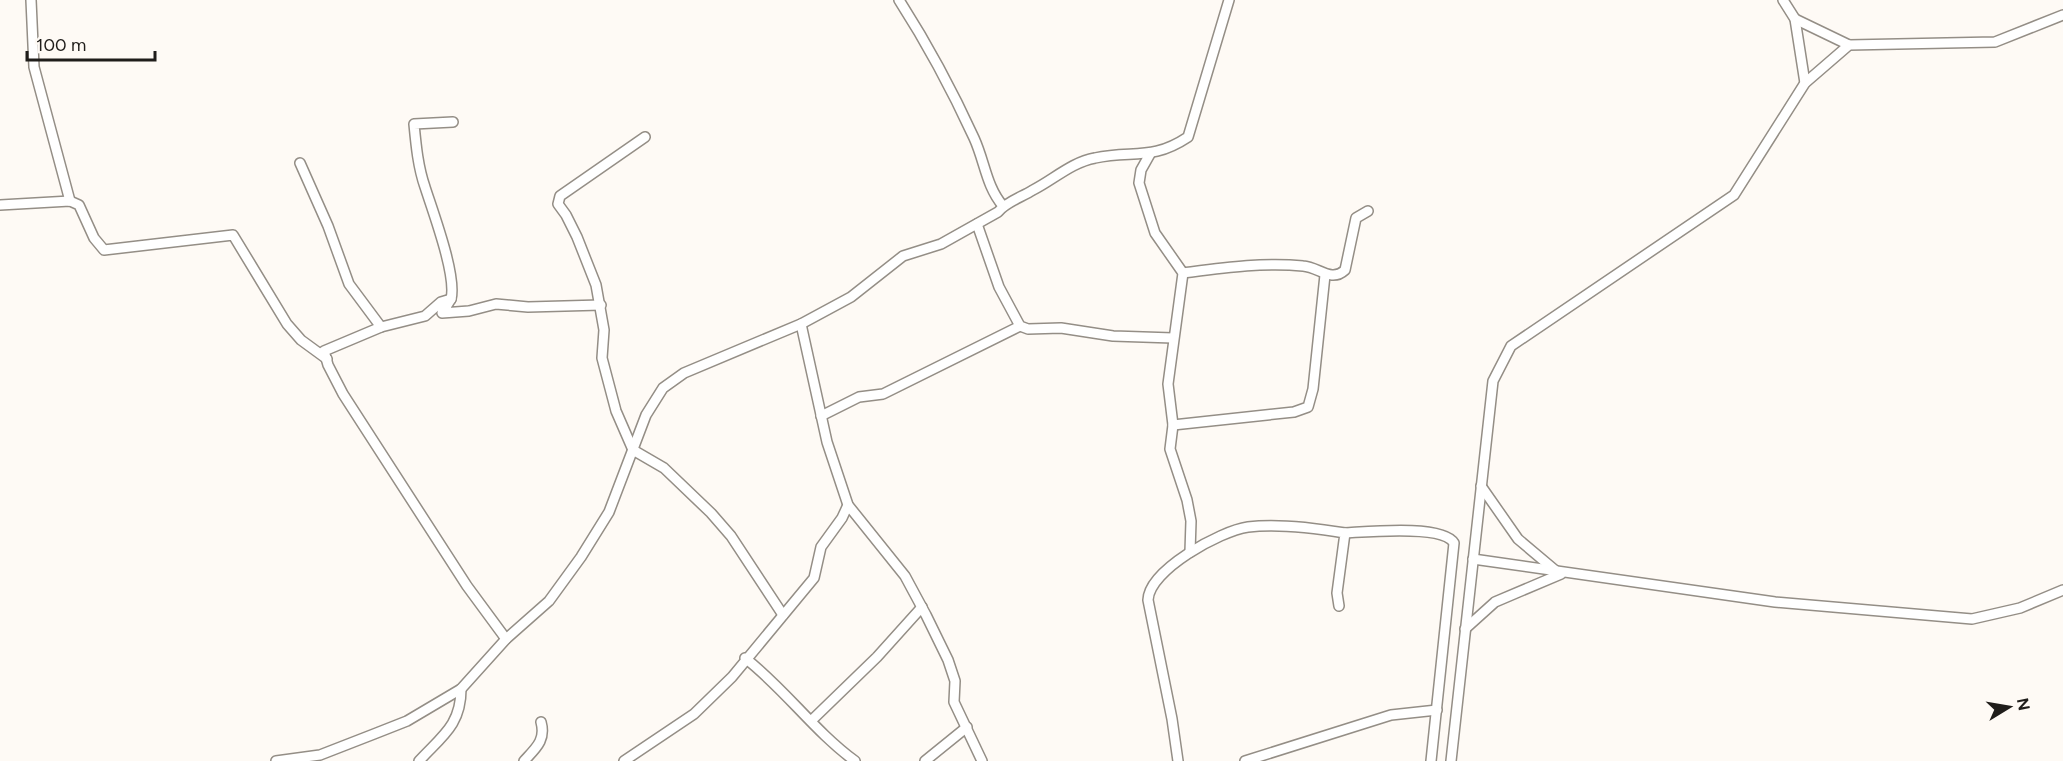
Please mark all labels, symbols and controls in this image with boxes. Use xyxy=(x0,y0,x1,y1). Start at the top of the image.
scale bar xyxy=(27,24,154,62)
text: 100 m xyxy=(36,34,86,56)
north arrow xyxy=(1979,677,2039,737)
text: N xyxy=(2013,696,2034,712)

